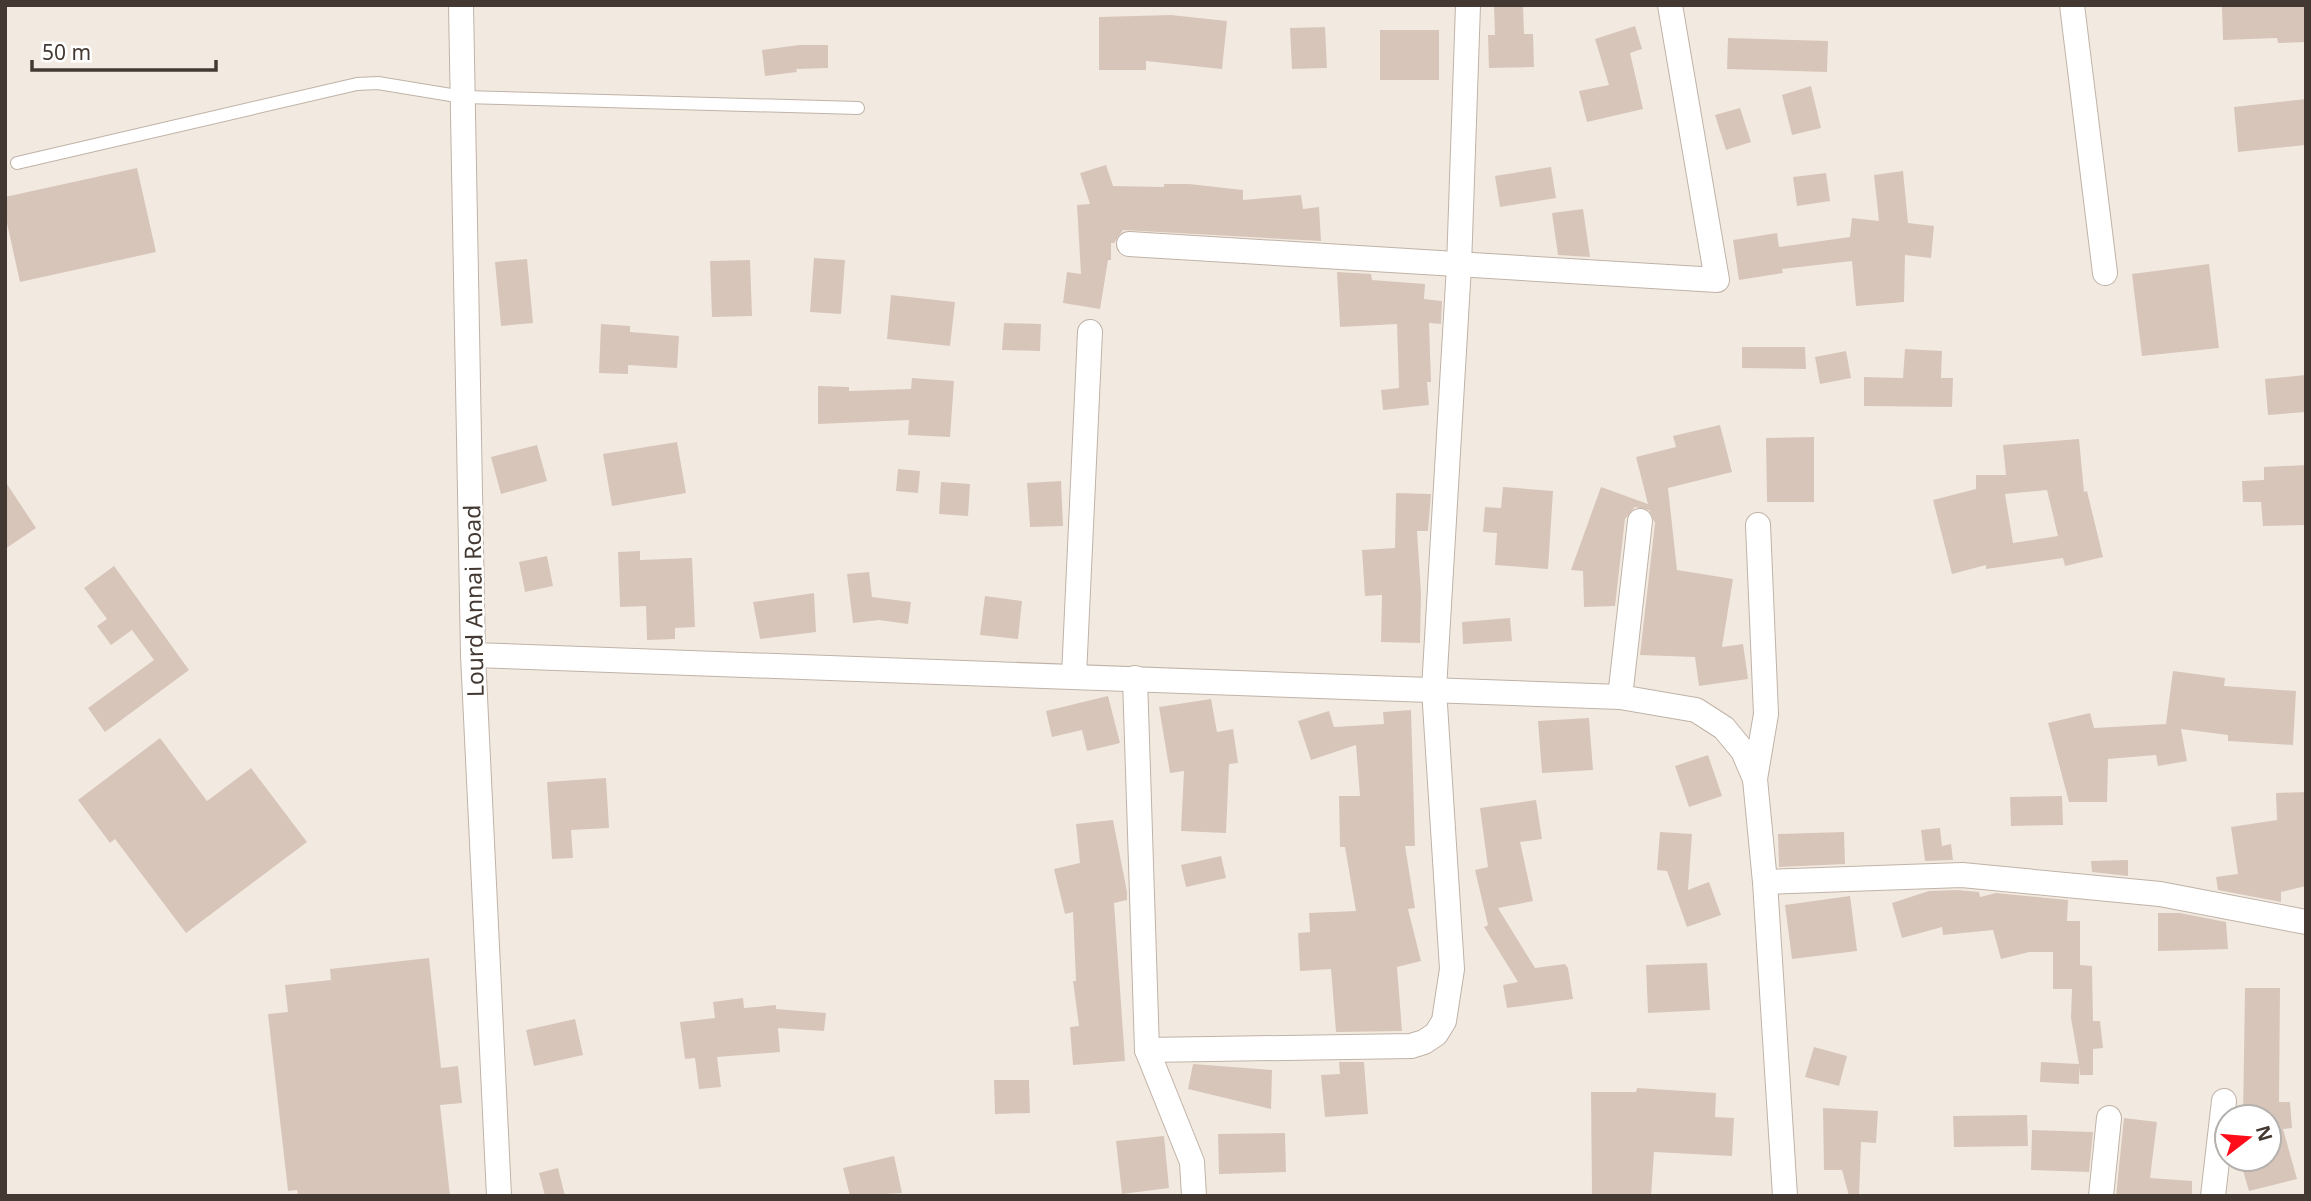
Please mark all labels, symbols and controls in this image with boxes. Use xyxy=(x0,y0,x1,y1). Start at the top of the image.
scale bar xyxy=(32,28,215,72)
text: 50 m xyxy=(42,38,91,66)
street label: Lourd Annai Road xyxy=(455,504,491,698)
north arrow xyxy=(2213,1103,2283,1173)
text: N xyxy=(2250,1122,2279,1144)

